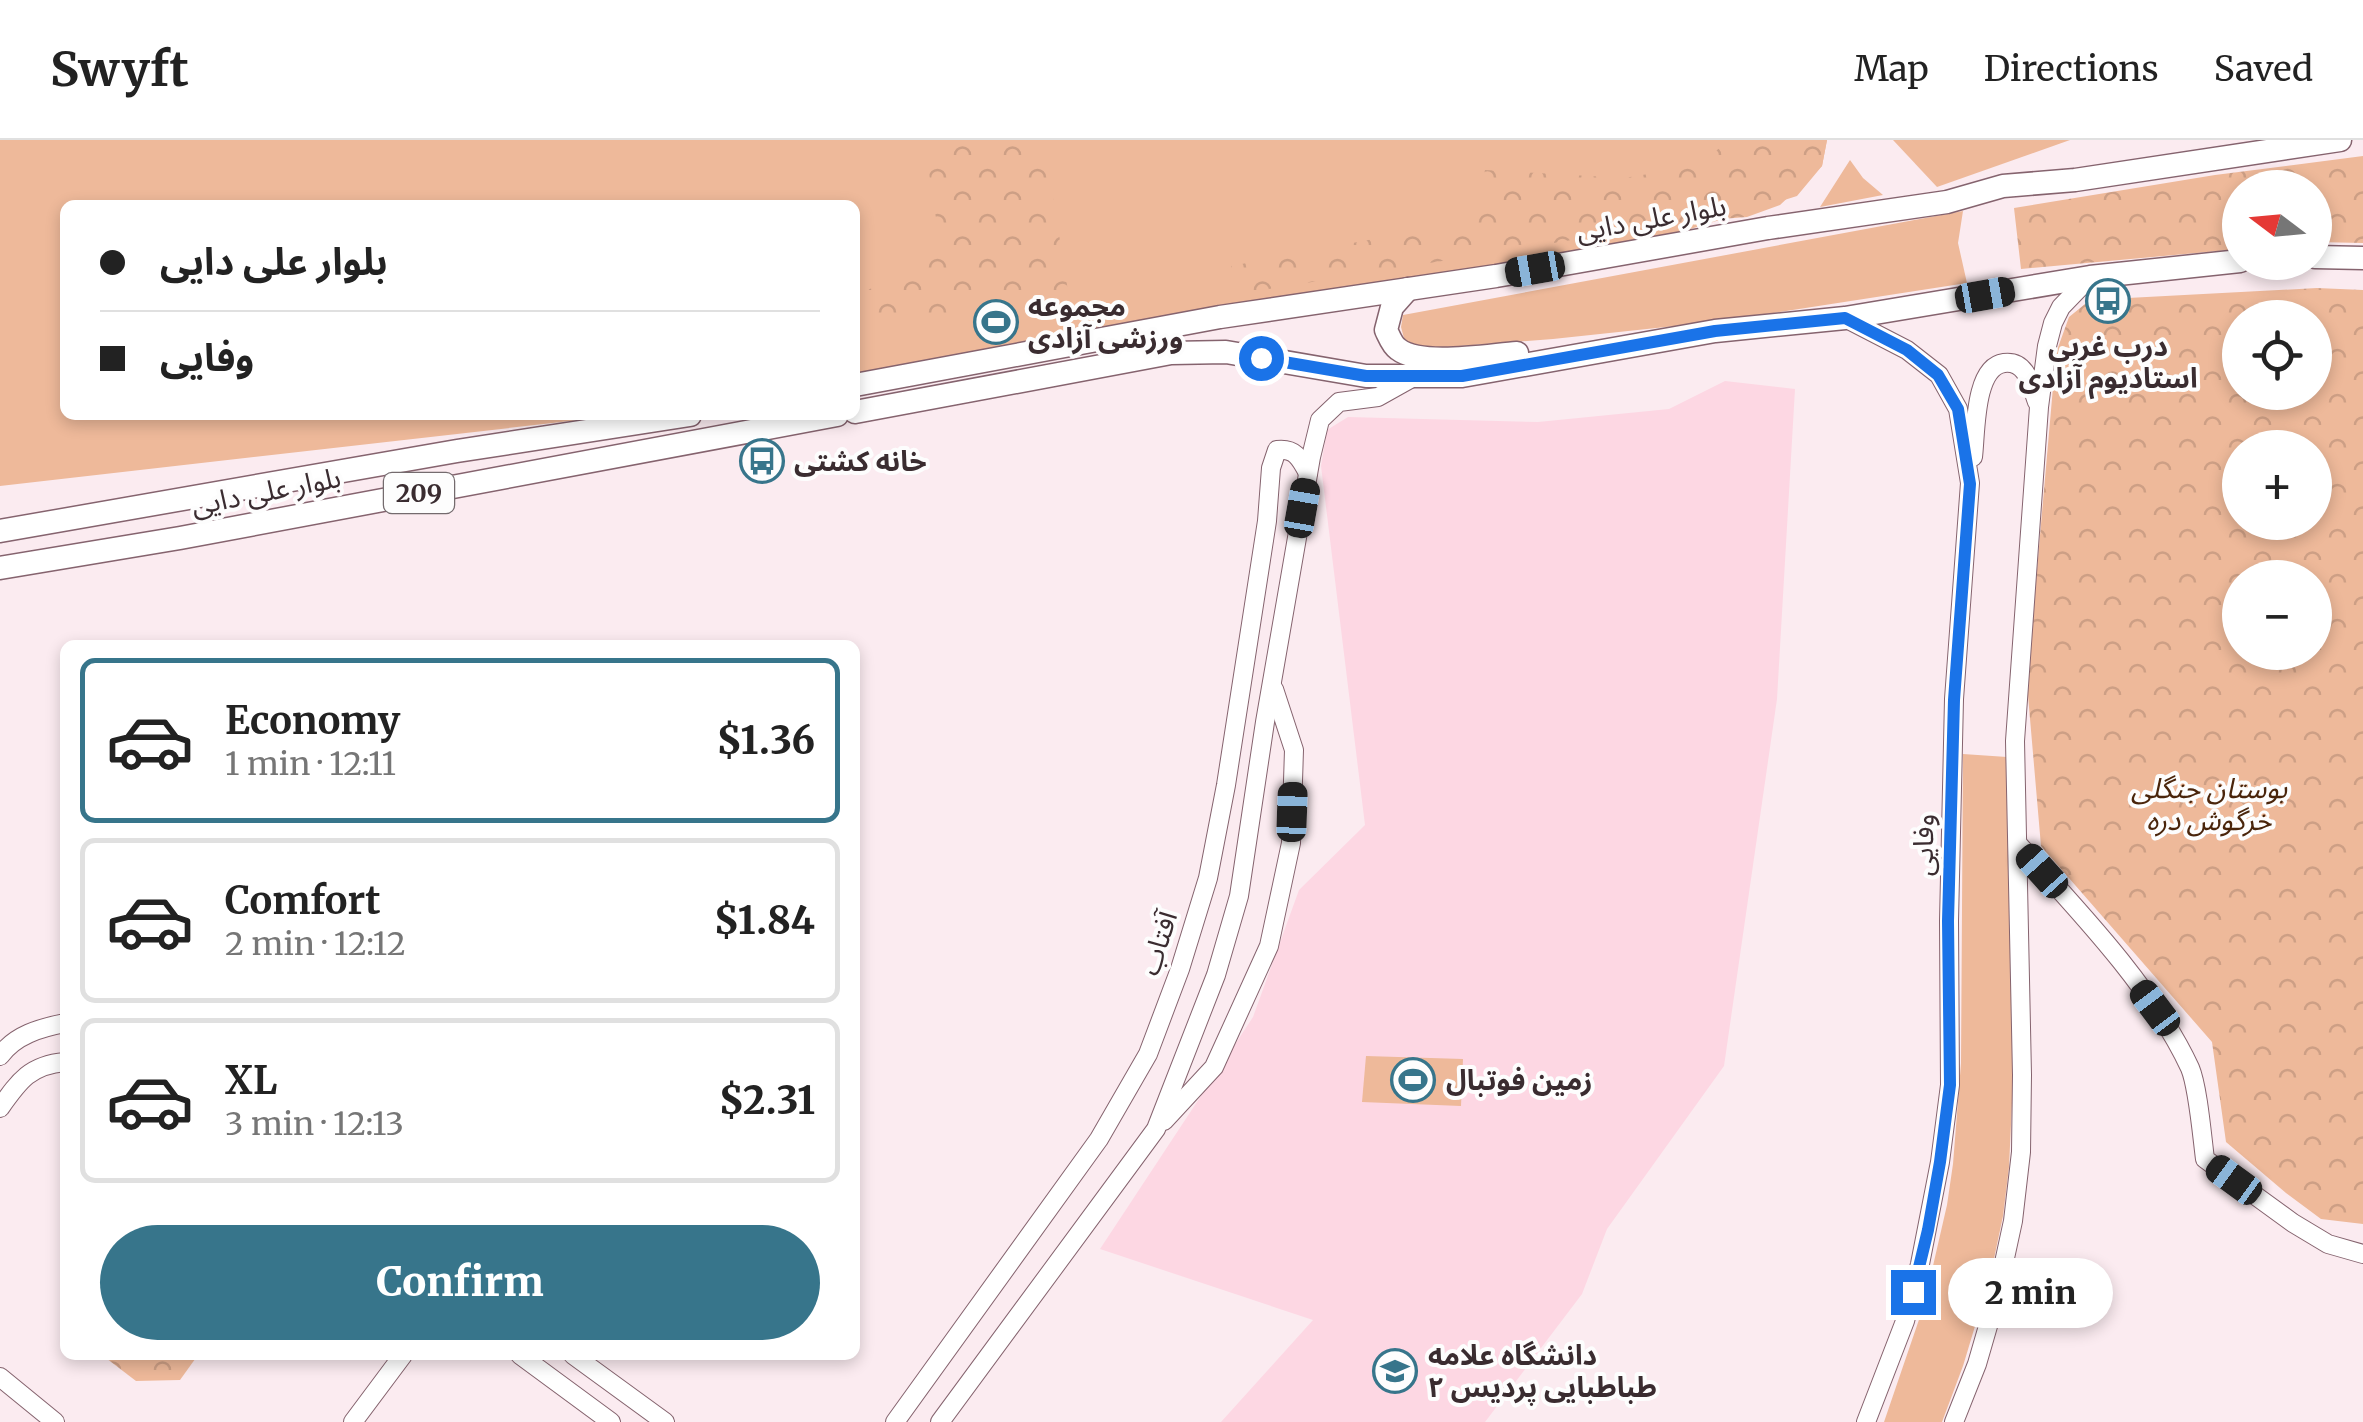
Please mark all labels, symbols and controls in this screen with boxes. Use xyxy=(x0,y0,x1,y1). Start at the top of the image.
text: Swyft xyxy=(50,39,189,99)
text: Map xyxy=(1854,47,1929,91)
text: Directions xyxy=(1984,47,2159,91)
text: Saved xyxy=(2214,47,2313,91)
north arrow xyxy=(2222,170,2332,280)
map controls xyxy=(2222,170,2332,670)
street label: بلوار علی دایی xyxy=(1573,187,1729,249)
text: بلوار علی دایی xyxy=(160,238,388,285)
car xyxy=(1503,249,1567,289)
car xyxy=(1953,275,2017,315)
bus stop icon: درب غربی استادیوم آزادی xyxy=(2085,278,2131,324)
place label: مجموعه ورزشی آزادی xyxy=(1028,288,1183,356)
sports icon: مجموعه ورزشی آزادی xyxy=(973,299,1019,345)
button: locate xyxy=(2222,300,2332,410)
place label: درب غربی استادیوم آزادی xyxy=(2018,328,2198,400)
text: وفایی xyxy=(160,334,254,381)
route start xyxy=(1239,336,1284,381)
button: + xyxy=(2222,430,2332,540)
bus stop icon: خانه کشتی xyxy=(739,438,785,484)
place label: خانه کشتی xyxy=(794,443,927,479)
street label: بلوار علی دایی xyxy=(188,459,344,523)
road number: 209 xyxy=(384,473,454,513)
car xyxy=(1282,476,1322,540)
button: − xyxy=(2222,560,2332,670)
icon: car xyxy=(105,696,195,786)
text: Economy xyxy=(225,697,400,744)
text: $1.36 xyxy=(717,717,815,764)
text: 1 min · 12:11 xyxy=(225,744,396,784)
park label: بوستان جنگلی خرگوش دره xyxy=(2131,770,2287,838)
car xyxy=(1276,781,1308,843)
street label: وفایی xyxy=(1904,814,1942,876)
car xyxy=(2011,839,2073,903)
icon: car xyxy=(105,876,195,966)
text: Comfort xyxy=(225,877,381,924)
text: $1.84 xyxy=(714,897,815,944)
street label: آفتاب xyxy=(1131,905,1186,980)
text: 2 min · 12:12 xyxy=(225,924,406,964)
car xyxy=(2125,975,2185,1041)
icon: car xyxy=(105,1056,195,1146)
text: XL xyxy=(225,1057,277,1104)
sports icon: زمین فوتبال xyxy=(1390,1057,1436,1103)
place label: زمین فوتبال xyxy=(1446,1062,1593,1098)
text: $2.31 xyxy=(719,1077,815,1124)
text: 3 min · 12:13 xyxy=(225,1104,404,1144)
car xyxy=(2201,1150,2267,1210)
button: Confirm xyxy=(100,1225,820,1340)
callout: 2 min xyxy=(1948,1257,2113,1327)
route end xyxy=(1891,1270,1936,1315)
text: 2 min xyxy=(1985,1273,2076,1313)
place label: دانشگاه علامه طباطبایی پردیس ۲ xyxy=(1428,1337,1657,1406)
school or university icon: دانشگاه علامه طباطبایی پردیس ۲ xyxy=(1372,1348,1418,1394)

